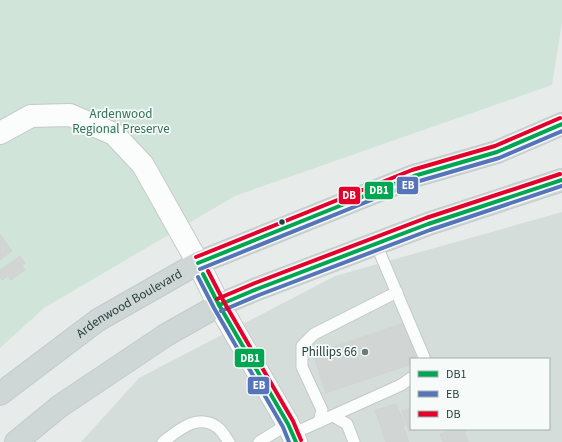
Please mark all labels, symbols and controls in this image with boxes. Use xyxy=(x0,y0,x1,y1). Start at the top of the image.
park label: Ardenwood Regional Preserve xyxy=(72,105,170,138)
line badge: EB xyxy=(396,176,419,195)
text: EB xyxy=(402,178,415,193)
line badge: DB1 xyxy=(364,181,394,200)
text: DB1 xyxy=(369,183,389,198)
line badge: DB xyxy=(338,186,361,205)
text: DB xyxy=(342,188,356,203)
unlabelled marker xyxy=(277,217,287,227)
street label: Ardenwood Boulevard xyxy=(72,265,186,342)
place label: Phillips 66 xyxy=(301,343,357,361)
marker: Phillips 66 xyxy=(360,347,370,357)
line badge: DB1 xyxy=(234,348,265,368)
text: DB1 xyxy=(240,351,260,366)
legend xyxy=(410,358,550,430)
text: DB1 xyxy=(446,366,466,383)
line badge: EB xyxy=(247,376,270,395)
text: EB xyxy=(253,378,266,393)
text: EB xyxy=(446,386,459,403)
text: DB xyxy=(446,406,460,423)

